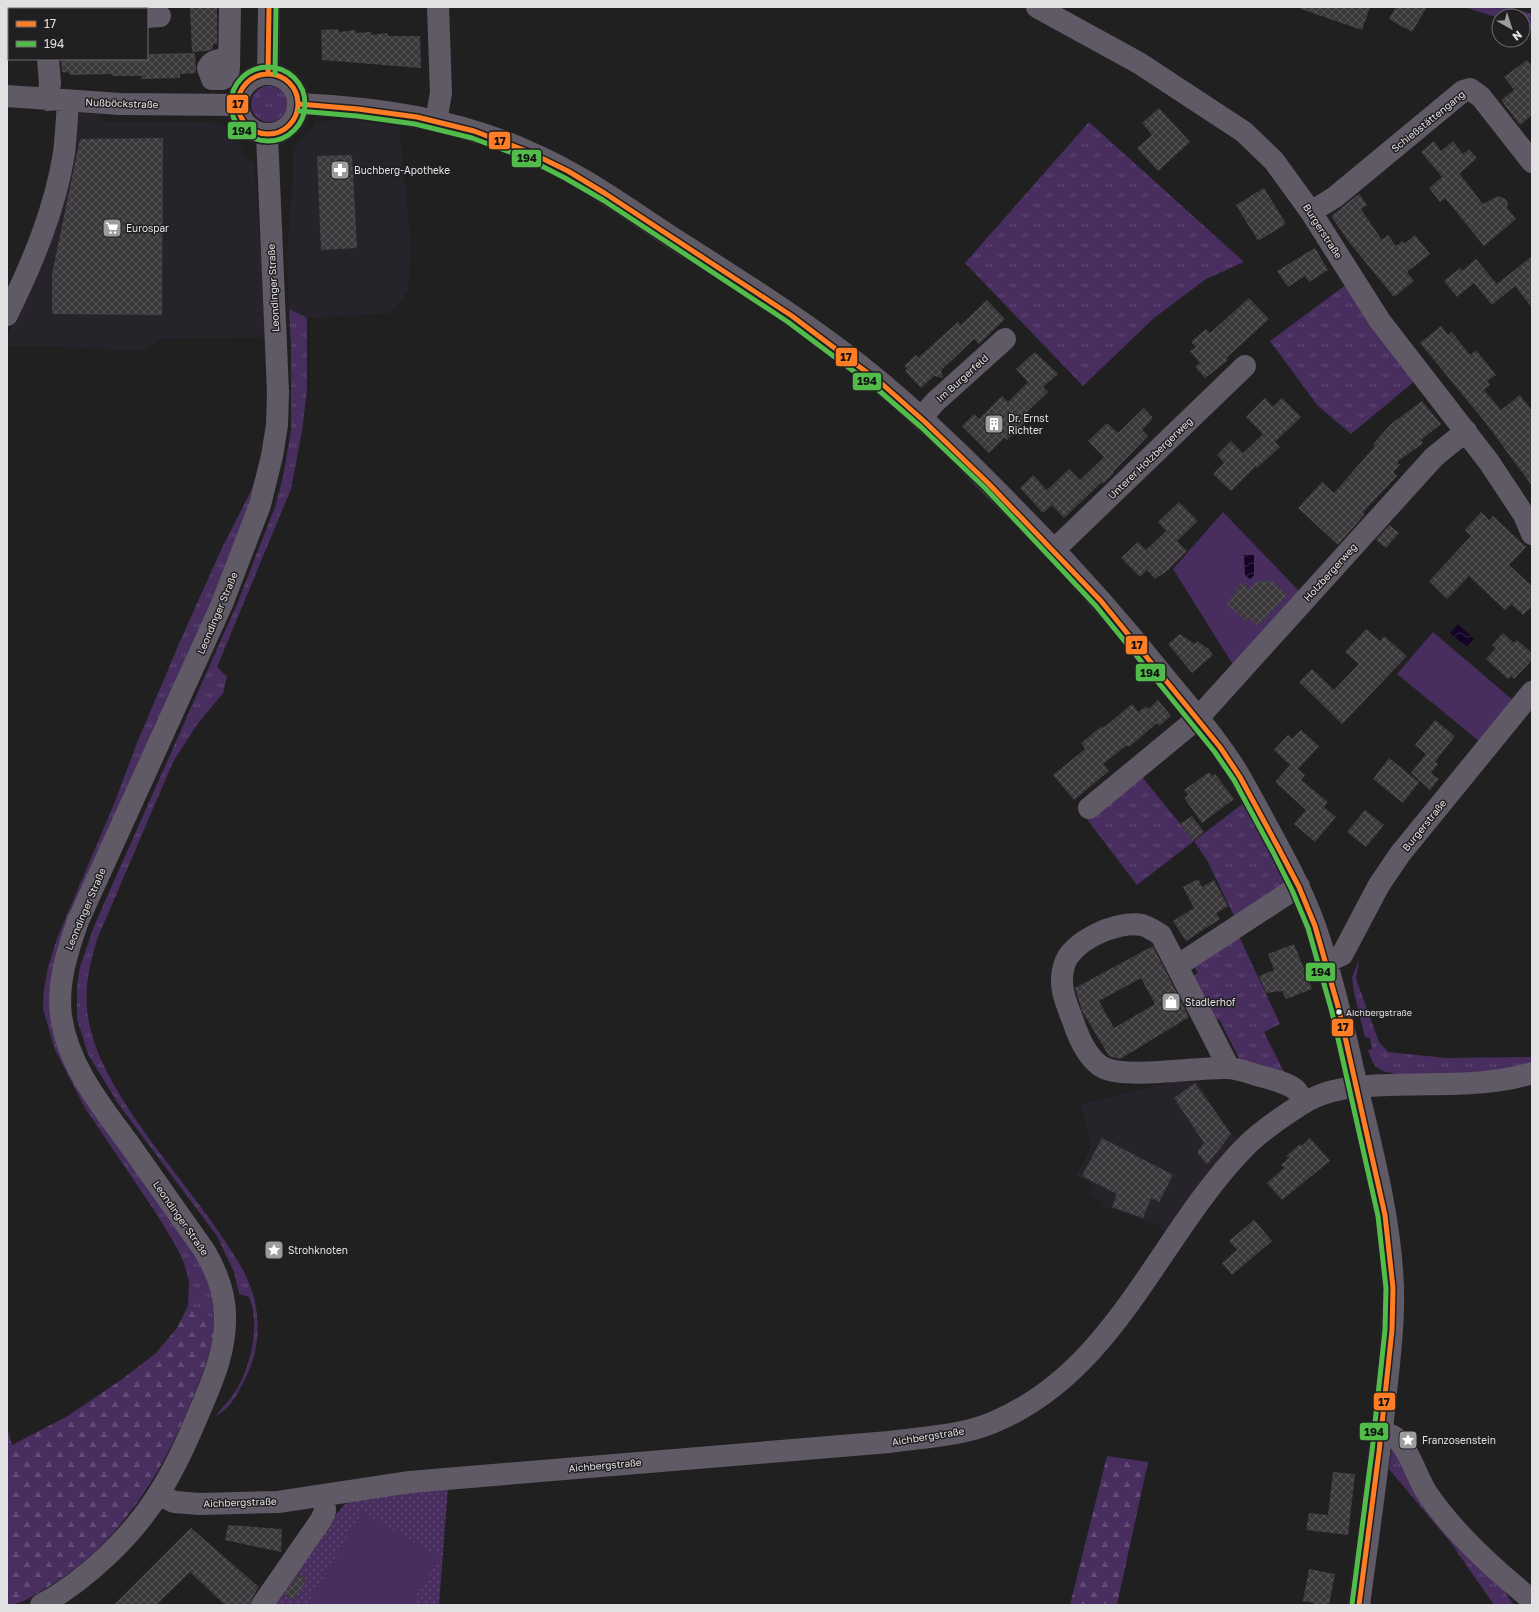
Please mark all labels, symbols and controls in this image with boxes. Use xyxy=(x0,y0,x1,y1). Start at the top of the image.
legend xyxy=(8,8,148,60)
north arrow xyxy=(1491,8,1531,48)
text: 17 xyxy=(44,16,56,31)
text: N xyxy=(1510,28,1525,44)
text: 194 xyxy=(44,36,64,51)
street label: Schießstättengang xyxy=(1389,88,1467,154)
line badge: 17 xyxy=(226,94,249,114)
street label: Nußböckstraße xyxy=(85,96,159,110)
text: 17 xyxy=(232,97,244,110)
line badge: 194 xyxy=(227,121,257,140)
text: 194 xyxy=(232,124,252,137)
line badge: 17 xyxy=(488,131,511,150)
text: 17 xyxy=(494,134,506,147)
line badge: 194 xyxy=(511,149,542,168)
text: 194 xyxy=(517,151,537,164)
pharmacy icon: Buchberg-Apotheke xyxy=(329,159,351,181)
place label: Buchberg-Apotheke xyxy=(354,164,450,176)
street label: Burgerstraße xyxy=(1301,201,1345,261)
supermarket icon: Eurospar xyxy=(101,217,123,239)
place label: Eurospar xyxy=(126,222,169,234)
street label: Leondinger Straße xyxy=(265,243,281,332)
line badge: 17 xyxy=(835,347,858,367)
text: 17 xyxy=(840,350,852,363)
street label: Im Burgerfeld xyxy=(934,352,990,404)
line badge: 194 xyxy=(852,372,882,391)
text: 194 xyxy=(857,374,877,387)
place label: Dr. Ernst Richter xyxy=(1008,412,1049,436)
building icon: Dr. Ernst Richter xyxy=(983,413,1005,435)
street label: Unterer Holzbergerweg xyxy=(1105,414,1195,502)
street label: Holzbergerweg xyxy=(1301,541,1359,603)
street label: Leondinger Straße xyxy=(194,570,240,656)
line badge: 17 xyxy=(1125,635,1148,655)
text: 17 xyxy=(1131,638,1143,651)
line badge: 194 xyxy=(1135,663,1166,682)
text: 194 xyxy=(1140,666,1160,679)
street label: Burgerstraße xyxy=(1400,797,1449,853)
street label: Leondinger Straße xyxy=(62,866,108,952)
line badge: 194 xyxy=(1305,962,1336,982)
text: 194 xyxy=(1311,965,1331,978)
shop icon: Stadlerhof xyxy=(1160,991,1182,1013)
place label: Stadlerhof xyxy=(1185,996,1236,1008)
marker: Aichbergstraße xyxy=(1334,1007,1344,1017)
place label: Aichbergstraße xyxy=(1346,1007,1412,1018)
line badge: 17 xyxy=(1331,1018,1354,1037)
text: 17 xyxy=(1337,1020,1349,1033)
street label: Leondinger Straße xyxy=(151,1178,211,1258)
place icon: Strohknoten xyxy=(263,1239,285,1261)
place label: Strohknoten xyxy=(288,1244,348,1256)
line badge: 17 xyxy=(1373,1392,1396,1411)
text: 17 xyxy=(1378,1395,1390,1408)
line badge: 194 xyxy=(1359,1422,1389,1441)
street label: Aichbergstraße xyxy=(891,1424,965,1448)
text: 194 xyxy=(1364,1425,1384,1438)
place icon: Franzosenstein xyxy=(1397,1429,1419,1451)
place label: Franzosenstein xyxy=(1422,1434,1496,1446)
street label: Aichbergstraße xyxy=(568,1456,642,1474)
street label: Aichbergstraße xyxy=(203,1495,277,1509)

